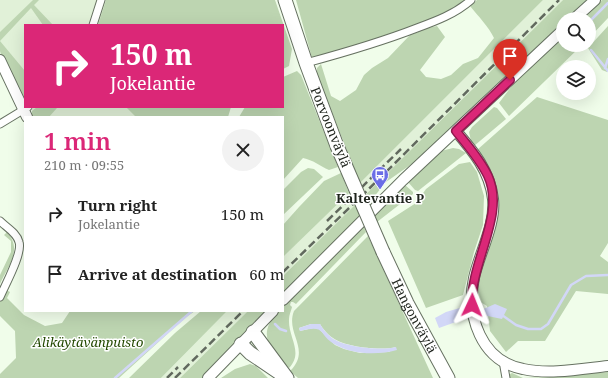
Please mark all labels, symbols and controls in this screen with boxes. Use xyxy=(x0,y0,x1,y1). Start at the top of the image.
map controls xyxy=(556,12,596,100)
button: search xyxy=(556,12,596,52)
text: 150 m xyxy=(110,35,192,73)
pin xyxy=(493,39,527,80)
icon: right xyxy=(44,40,96,92)
icon: arrive xyxy=(499,45,521,67)
button: layers xyxy=(556,60,596,100)
text: Jokelantie xyxy=(110,71,196,95)
street label: Porvoonväylä xyxy=(307,84,355,170)
text: 1 min xyxy=(44,124,111,157)
button: close xyxy=(222,129,264,171)
text: 210 m · 09:55 xyxy=(44,156,124,174)
bus stop icon: Kaltevantie P xyxy=(370,165,390,190)
place label: Kaltevantie P xyxy=(336,189,425,207)
text: Turn right xyxy=(78,195,157,215)
icon: right xyxy=(44,203,66,225)
text: 150 m xyxy=(221,204,264,224)
text: Jokelantie xyxy=(78,215,140,233)
icon: arrive xyxy=(44,263,66,285)
text: Arrive at destination xyxy=(78,264,237,284)
text: 60 m xyxy=(249,264,284,284)
street label: Hangonväylä xyxy=(388,275,442,356)
position arrow xyxy=(451,284,493,326)
park label: Alikäytävänpuisto xyxy=(32,333,143,351)

